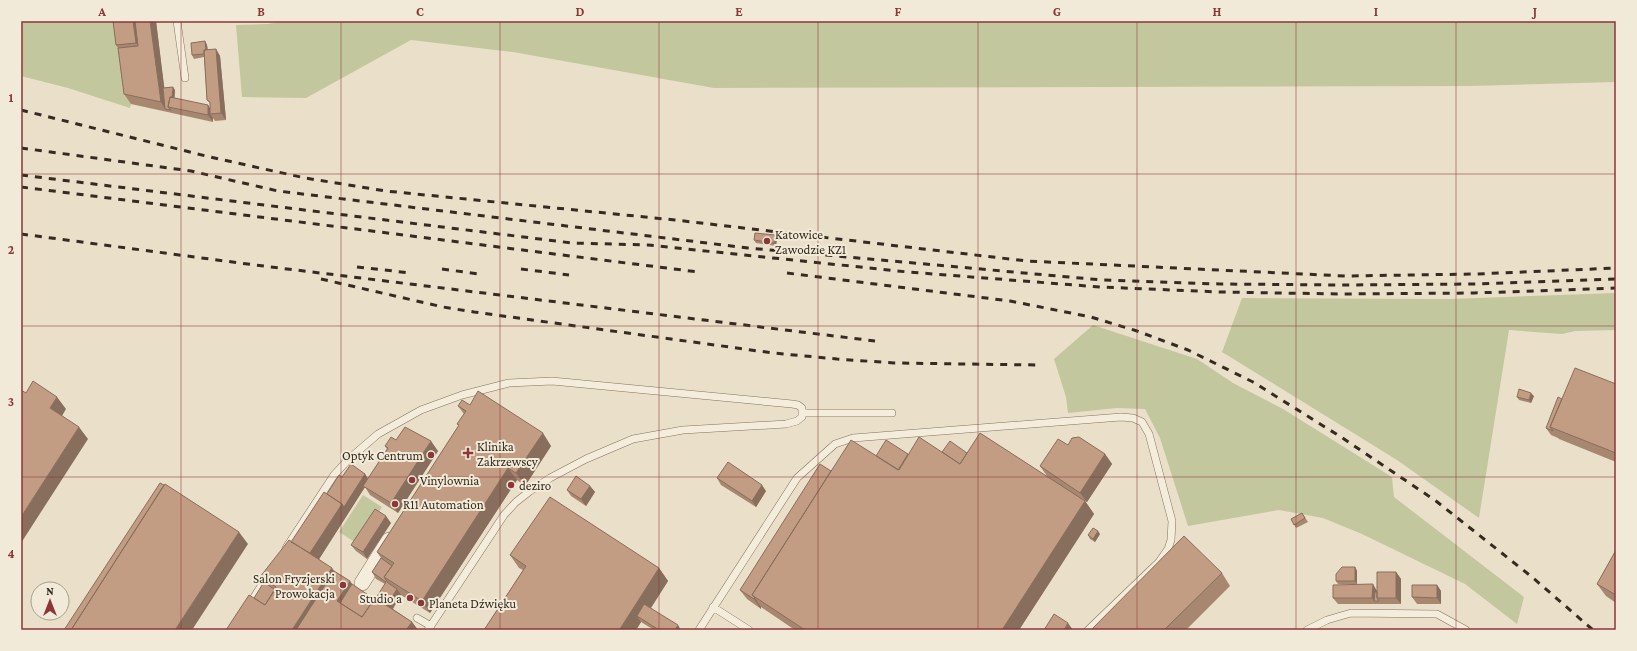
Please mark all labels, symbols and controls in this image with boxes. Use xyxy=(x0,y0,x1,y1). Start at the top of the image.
text: A xyxy=(97,4,106,19)
text: B xyxy=(257,4,265,19)
text: C xyxy=(416,4,424,19)
text: D xyxy=(576,4,585,19)
text: E xyxy=(735,4,743,19)
text: F xyxy=(895,4,902,19)
text: G xyxy=(1053,4,1061,19)
text: H xyxy=(1213,4,1222,19)
text: I xyxy=(1374,4,1378,19)
text: J xyxy=(1531,4,1537,19)
text: 1 xyxy=(9,90,14,105)
place label: Katowice Zawodzie KZ1 xyxy=(775,227,846,257)
marker: Katowice Zawodzie KZ1 xyxy=(762,236,772,246)
text: 2 xyxy=(8,242,15,257)
text: 3 xyxy=(8,394,14,409)
place label: Klinika Zakrzewscy xyxy=(477,439,539,469)
marker: Klinika Zakrzewscy xyxy=(462,447,474,459)
place label: Optyk Centrum xyxy=(342,448,424,463)
marker: Optyk Centrum xyxy=(426,450,436,460)
place label: Vinylownia xyxy=(420,473,479,488)
marker: Vinylownia xyxy=(407,475,417,485)
place label: deziro xyxy=(519,478,551,493)
marker: deziro xyxy=(506,480,516,490)
place label: R11 Automation xyxy=(403,497,484,512)
marker: R11 Automation xyxy=(390,499,400,509)
text: 4 xyxy=(7,546,15,561)
place label: Salon Fryzjerski Prowokacja xyxy=(253,571,336,602)
marker: Salon Fryzjerski Prowokacja xyxy=(338,580,348,590)
north arrow xyxy=(30,581,70,621)
text: N xyxy=(46,585,54,597)
place label: Studio a xyxy=(360,591,402,606)
marker: Studio a xyxy=(405,593,415,603)
place label: Planeta Dźwięku xyxy=(429,596,516,611)
marker: Planeta Dźwięku xyxy=(416,598,426,608)

